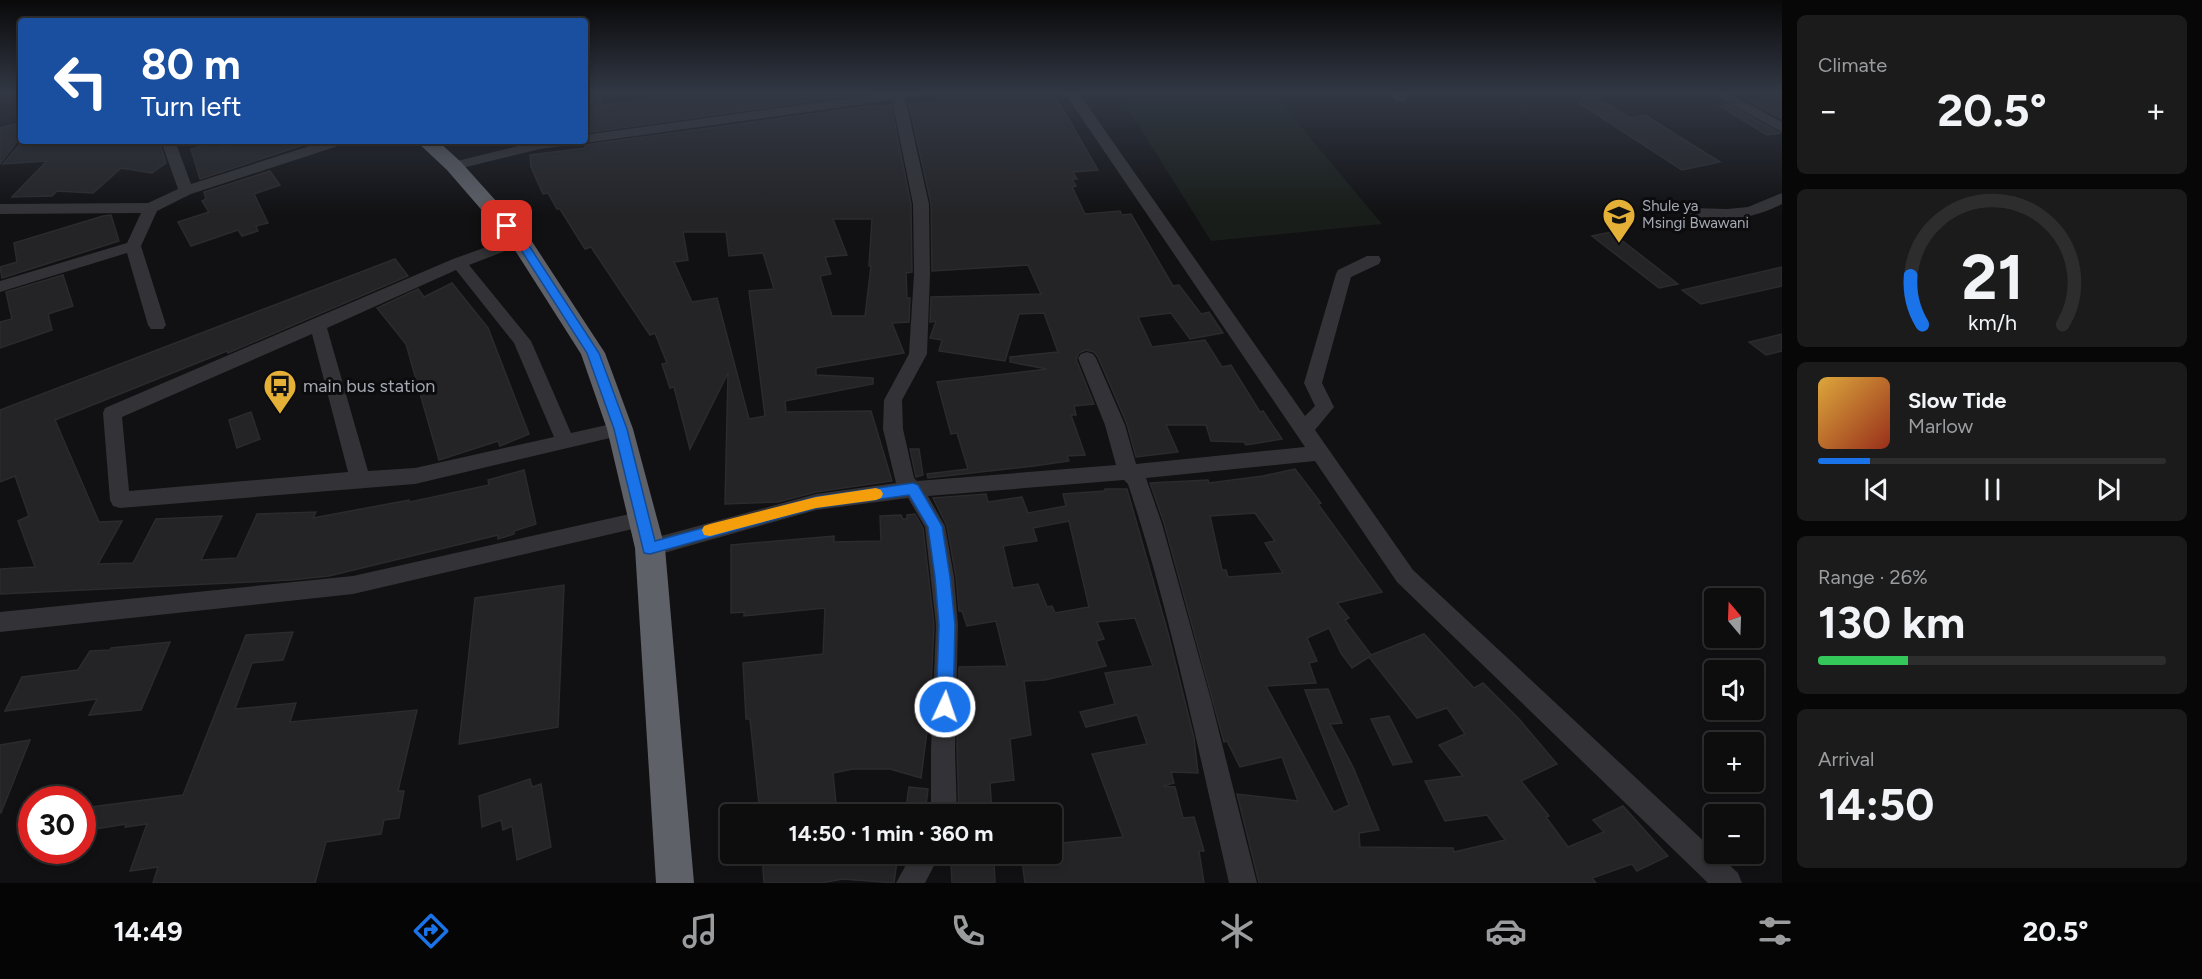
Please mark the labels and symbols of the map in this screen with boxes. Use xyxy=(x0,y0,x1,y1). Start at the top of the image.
school or university icon: Shule ya Msingi Bwawani xyxy=(1601,197,1637,244)
place label: Shule ya Msingi Bwawani xyxy=(1642,197,1749,232)
pin xyxy=(481,200,532,251)
bus stop icon: main bus station xyxy=(262,368,298,415)
place label: main bus station xyxy=(303,375,435,397)
north arrow xyxy=(1704,588,1764,648)
position arrow xyxy=(913,675,977,739)
speed limit sign: 30 xyxy=(18,786,96,864)

